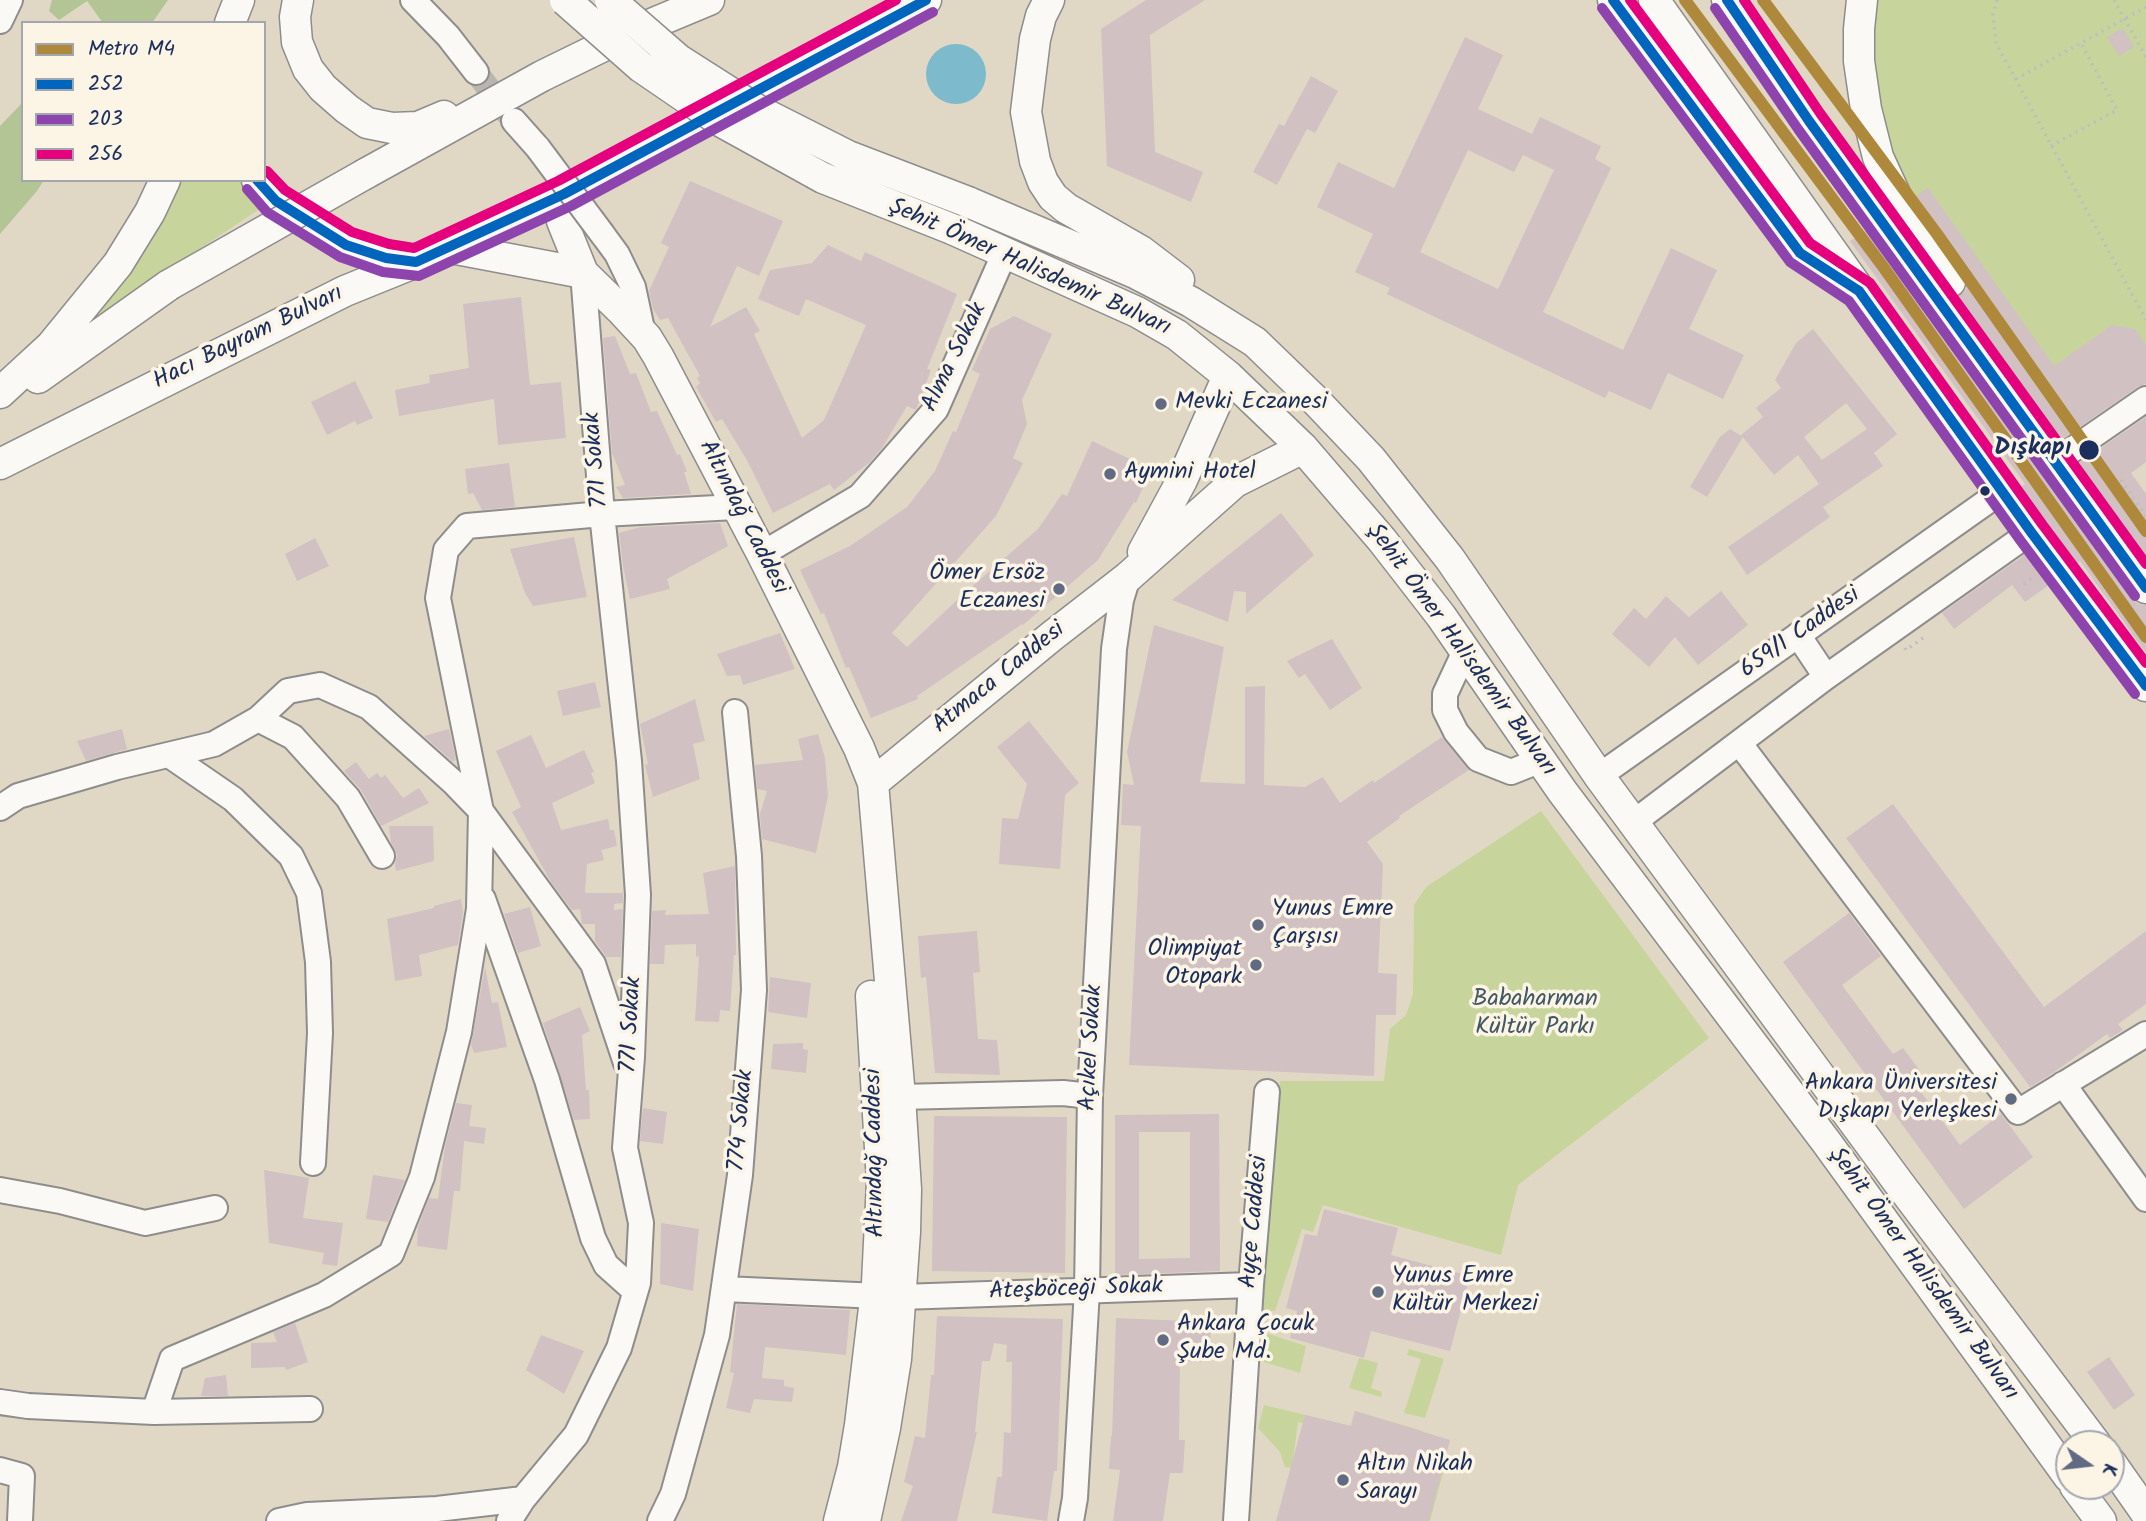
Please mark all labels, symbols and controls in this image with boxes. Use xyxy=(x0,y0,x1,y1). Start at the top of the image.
legend xyxy=(21,21,266,182)
text: Metro M4 xyxy=(88,33,175,66)
text: 252 xyxy=(88,68,124,101)
text: 203 xyxy=(88,103,123,136)
text: 256 xyxy=(88,138,123,171)
street label: Şehit Ömer Halisdemir Bulvarı xyxy=(883,194,1175,344)
street label: Hacı Bayram Bulvarı xyxy=(149,280,349,398)
street label: Alma Sokak xyxy=(917,299,995,417)
place label: Mevki Eczanesi xyxy=(1175,390,1328,418)
marker: Mevki Eczanesi xyxy=(1153,396,1169,412)
street label: 771 Sokak xyxy=(579,411,617,509)
street label: Altındağ Caddesi xyxy=(691,436,793,600)
place label: Dışkapı xyxy=(1994,436,2071,464)
marker: Dışkapı xyxy=(2077,438,2101,462)
place label: Aymini Hotel xyxy=(1124,460,1256,488)
marker: Aymini Hotel xyxy=(1102,466,1118,482)
unlabelled marker xyxy=(1978,484,1992,498)
street label: Şehit Ömer Halisdemir Bulvarı xyxy=(1358,519,1562,783)
place label: Ömer Ersöz Eczanesi xyxy=(929,561,1045,617)
marker: Ömer Ersöz Eczanesi xyxy=(1051,581,1067,597)
street label: 659/1 Caddesi xyxy=(1735,582,1867,686)
street label: Atmaca Caddesi xyxy=(928,617,1072,741)
place label: Yunus Emre Çarşısı xyxy=(1272,897,1393,953)
marker: Yunus Emre Çarşısı xyxy=(1250,917,1266,933)
place label: Olimpiyat Otopark xyxy=(1148,937,1242,993)
marker: Olimpiyat Otopark xyxy=(1248,957,1264,973)
street label: 771 Sokak xyxy=(616,976,650,1074)
street label: Açıkel Sokak xyxy=(1075,984,1111,1112)
park label: Babaharman Kültür Parkı xyxy=(1472,987,1598,1043)
street label: Altındağ Caddesi xyxy=(861,1068,893,1238)
street label: 774 Sokak xyxy=(724,1069,762,1173)
place label: Ankara Üniversitesi Dışkapı Yerleşkesi xyxy=(1805,1071,1997,1127)
marker: Ankara Üniversitesi Dışkapı Yerleşkesi xyxy=(2003,1091,2019,1107)
street label: Şehit Ömer Halisdemir Bulvarı xyxy=(1820,1143,2024,1407)
street label: Ayçe Caddesi xyxy=(1236,1154,1276,1290)
place label: Yunus Emre Kültür Merkezi xyxy=(1392,1264,1538,1320)
street label: Ateşböceği Sokak xyxy=(989,1274,1163,1308)
marker: Yunus Emre Kültür Merkezi xyxy=(1370,1284,1386,1300)
place label: Ankara Çocuk Şube Md. xyxy=(1177,1312,1315,1368)
marker: Ankara Çocuk Şube Md. xyxy=(1155,1332,1171,1348)
north arrow xyxy=(2055,1430,2125,1500)
place label: Altın Nikah Sarayı xyxy=(1357,1452,1473,1508)
text: K xyxy=(2092,1460,2124,1479)
marker: Altın Nikah Sarayı xyxy=(1335,1472,1351,1488)

